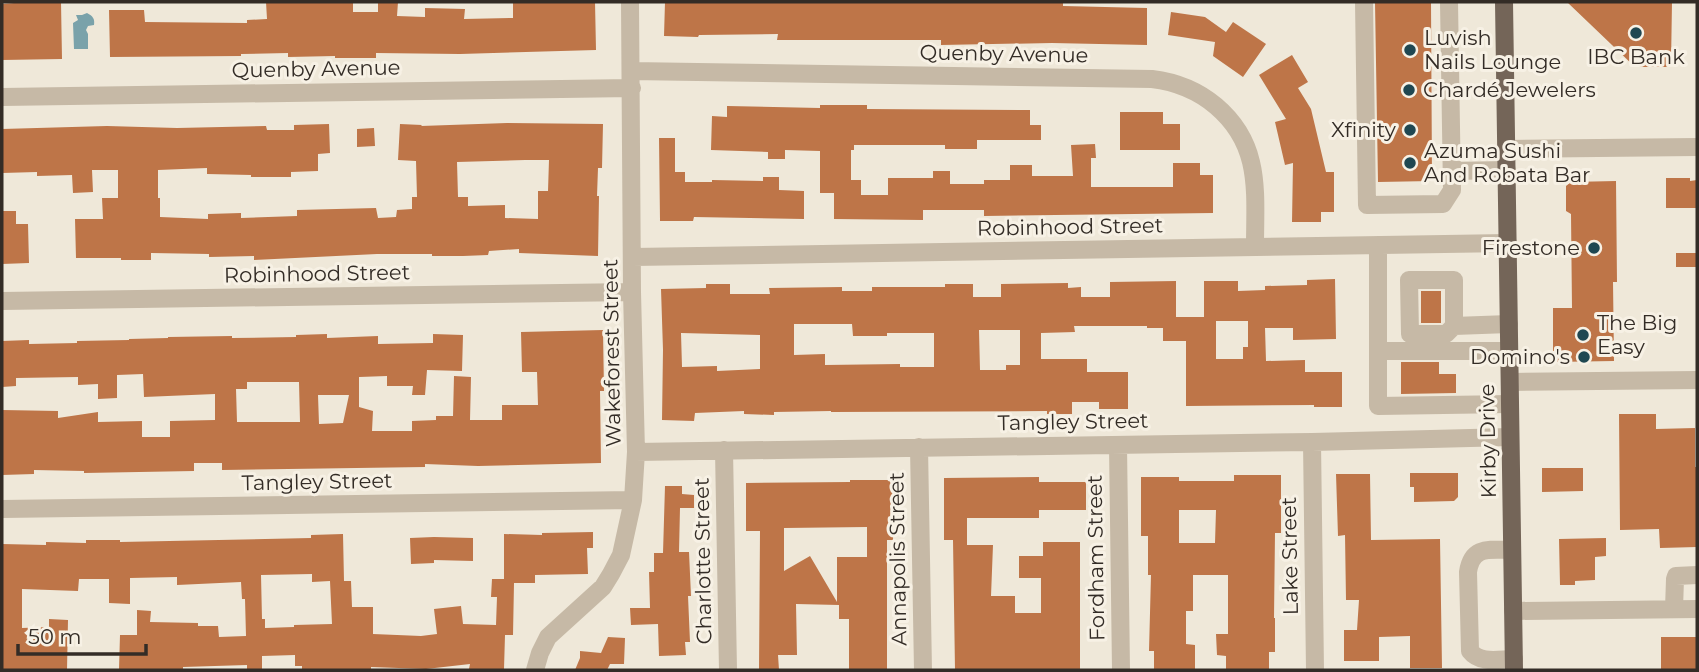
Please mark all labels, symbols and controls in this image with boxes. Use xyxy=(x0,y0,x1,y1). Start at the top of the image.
place label: Luvish Nails Lounge xyxy=(1424,25,1561,74)
marker: IBC Bank xyxy=(1628,25,1644,41)
street label: Quenby Avenue xyxy=(919,40,1089,67)
marker: Luvish Nails Lounge xyxy=(1402,42,1418,58)
place label: IBC Bank xyxy=(1587,44,1685,69)
street label: Quenby Avenue xyxy=(231,55,401,82)
place label: Chardé Jewelers xyxy=(1423,77,1596,102)
marker: Chardé Jewelers xyxy=(1401,82,1417,98)
place label: Xfinity xyxy=(1331,117,1397,142)
marker: Xfinity xyxy=(1402,122,1418,138)
place label: Azuma Sushi And Robata Bar xyxy=(1424,138,1591,187)
marker: Azuma Sushi And Robata Bar xyxy=(1402,155,1418,171)
street label: Robinhood Street xyxy=(977,212,1163,241)
place label: Firestone xyxy=(1482,235,1580,260)
marker: Firestone xyxy=(1586,240,1602,256)
street label: Robinhood Street xyxy=(224,259,410,288)
street label: Wakeforest Street xyxy=(597,259,626,447)
place label: The Big Easy xyxy=(1597,310,1677,359)
marker: The Big Easy xyxy=(1575,327,1591,343)
place label: Domino's xyxy=(1470,344,1570,369)
marker: Domino's xyxy=(1576,349,1592,365)
street label: Kirby Drive xyxy=(1474,383,1501,499)
street label: Tangley Street xyxy=(997,408,1149,435)
street label: Tangley Street xyxy=(241,468,393,495)
street label: Annapolis Street xyxy=(883,472,912,646)
street label: Fordham Street xyxy=(1082,475,1109,641)
street label: Charlotte Street xyxy=(689,478,716,645)
street label: Lake Street xyxy=(1276,497,1303,615)
scale bar xyxy=(18,612,145,656)
text: 50 m xyxy=(28,624,82,649)

